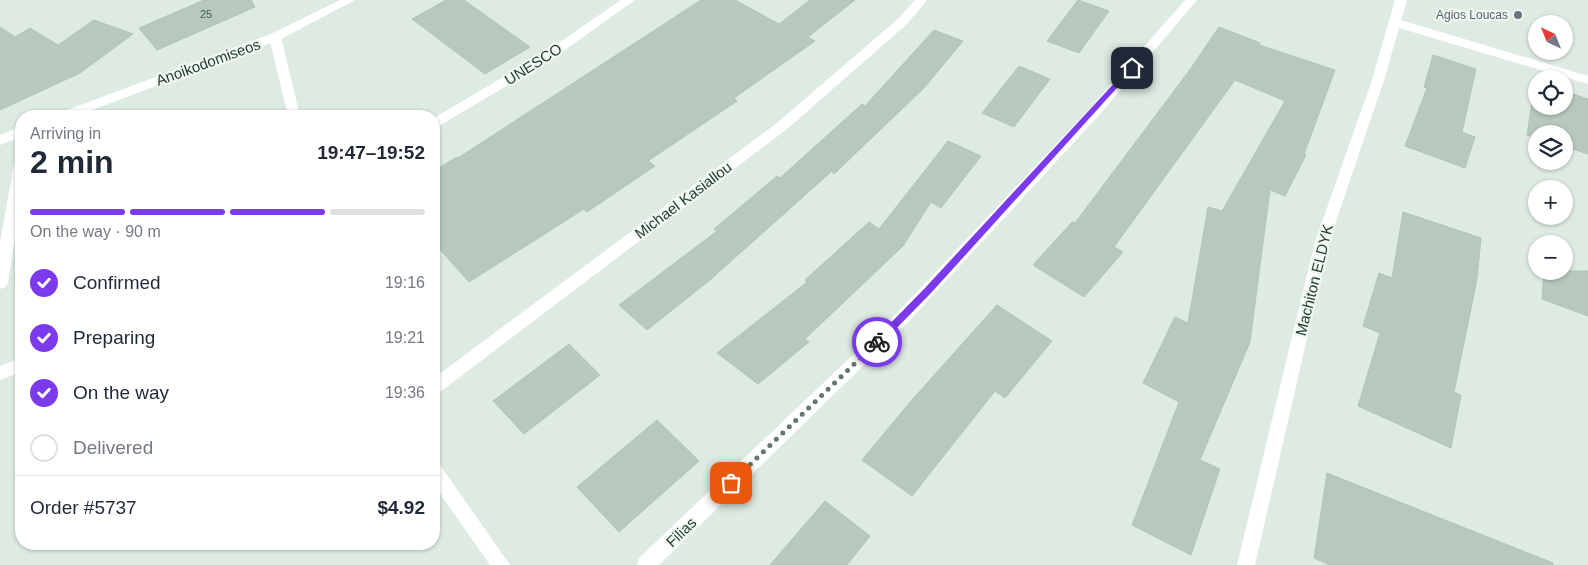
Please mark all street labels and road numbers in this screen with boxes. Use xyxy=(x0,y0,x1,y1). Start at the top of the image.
street label: Anoikodomiseos xyxy=(153,35,263,89)
street label: UNESCO xyxy=(501,40,565,88)
street label: Michael Kasiallou xyxy=(631,158,735,242)
street label: Machiton ELDYK xyxy=(1292,223,1336,337)
street label: Filias xyxy=(663,514,699,550)

